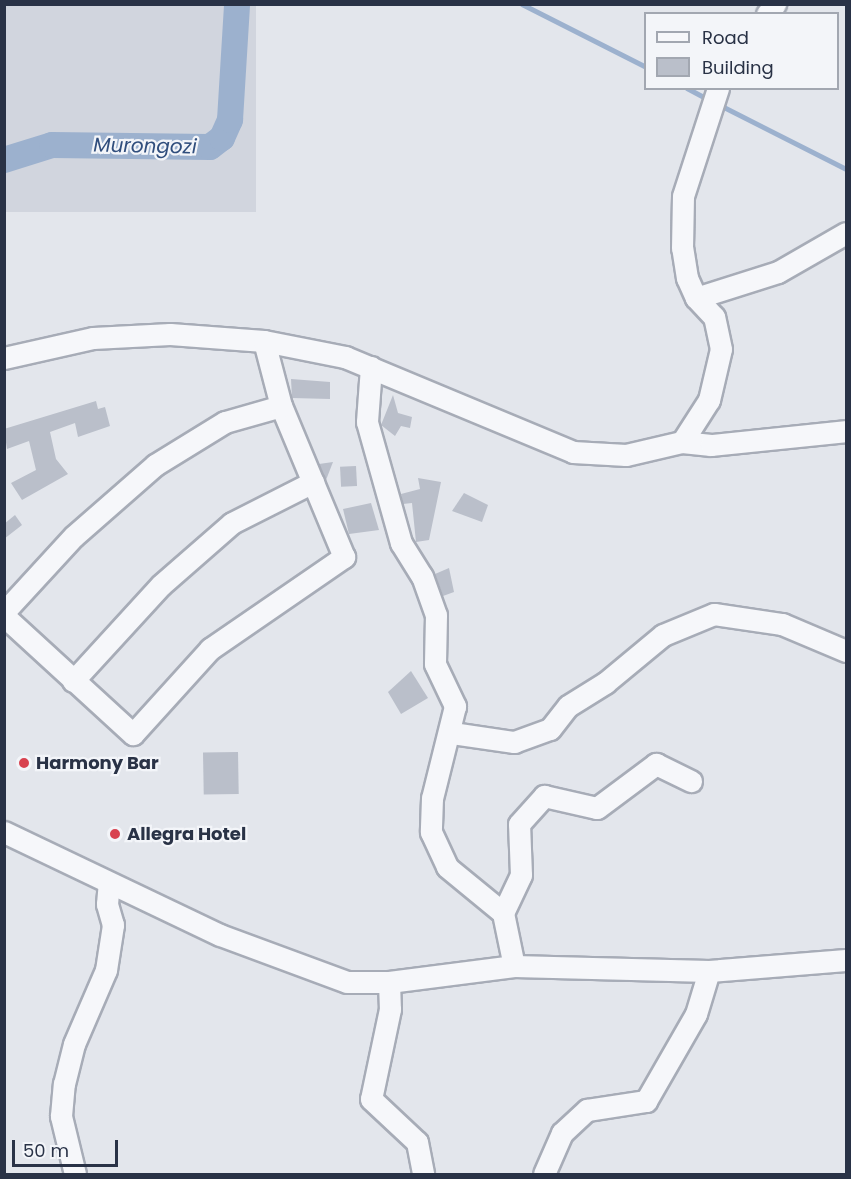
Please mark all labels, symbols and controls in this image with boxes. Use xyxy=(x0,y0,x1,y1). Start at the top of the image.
legend xyxy=(644,12,839,90)
text: Road xyxy=(702,25,749,50)
text: Building xyxy=(702,55,774,80)
water label: Murongozi xyxy=(93,133,197,159)
place label: Harmony Bar xyxy=(36,752,159,774)
marker: Harmony Bar xyxy=(17,756,31,770)
place label: Allegra Hotel xyxy=(127,823,246,845)
marker: Allegra Hotel xyxy=(108,827,122,841)
scale bar xyxy=(15,1128,122,1166)
text: 50 m xyxy=(23,1138,69,1163)

